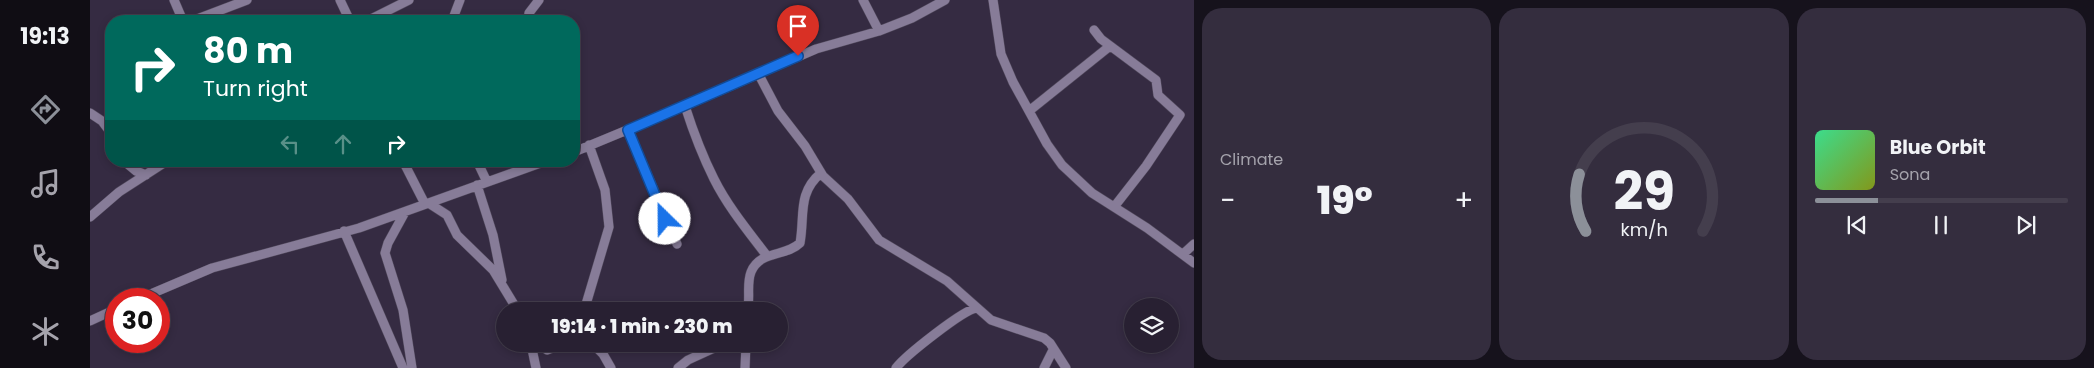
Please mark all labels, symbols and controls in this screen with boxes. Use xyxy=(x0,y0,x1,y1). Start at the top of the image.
pin xyxy=(777,5,819,56)
icon: arrive xyxy=(784,12,812,40)
text: 19:13 xyxy=(20,21,70,52)
text: 80 m xyxy=(203,26,293,75)
icon: right xyxy=(120,35,185,100)
text: Turn right xyxy=(203,73,308,104)
icon: directions xyxy=(28,92,63,127)
icon: left xyxy=(276,130,304,158)
icon: ahead xyxy=(329,130,357,158)
icon: right xyxy=(382,130,410,158)
text: Blue Orbit xyxy=(1890,134,1986,161)
text: Climate xyxy=(1220,148,1283,171)
text: 29 xyxy=(1613,155,1675,228)
text: Sona xyxy=(1890,163,1930,186)
icon: music xyxy=(28,166,63,201)
text: 19° xyxy=(1317,174,1373,227)
text: − xyxy=(1220,181,1235,220)
text: + xyxy=(1454,181,1473,220)
position arrow xyxy=(638,192,690,244)
icon: previous xyxy=(1843,211,1871,239)
icon: pause xyxy=(1927,211,1955,239)
icon: next xyxy=(2012,211,2040,239)
text: km/h xyxy=(1620,217,1668,242)
icon: phone xyxy=(28,240,63,275)
speed limit sign: 30 xyxy=(105,288,170,353)
map controls xyxy=(1124,298,1179,353)
button: layers xyxy=(1124,298,1179,353)
text: 19:14 · 1 min · 230 m xyxy=(552,313,732,340)
icon: climate xyxy=(28,314,63,349)

